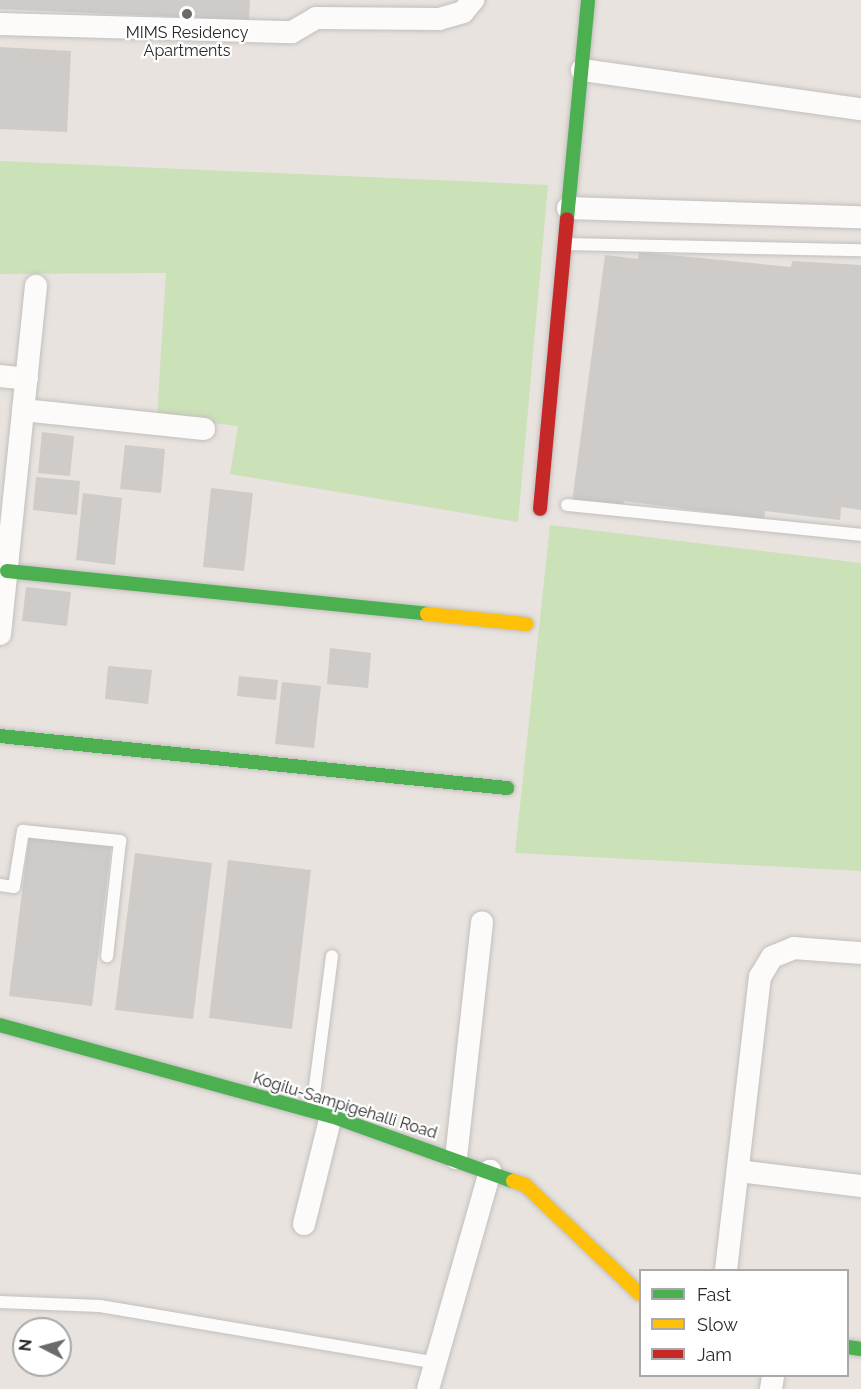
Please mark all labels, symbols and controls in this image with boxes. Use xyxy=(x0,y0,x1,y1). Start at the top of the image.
marker: MIMS Residency Apartments xyxy=(180,7,194,21)
place label: MIMS Residency Apartments xyxy=(126,23,248,61)
street label: Kogilu-Sampigehalli Road xyxy=(250,1069,440,1143)
legend xyxy=(639,1269,849,1377)
text: Fast xyxy=(697,1284,731,1305)
text: Slow xyxy=(697,1314,738,1335)
north arrow xyxy=(12,1317,72,1377)
text: N xyxy=(16,1338,36,1352)
text: Jam xyxy=(697,1344,732,1365)

